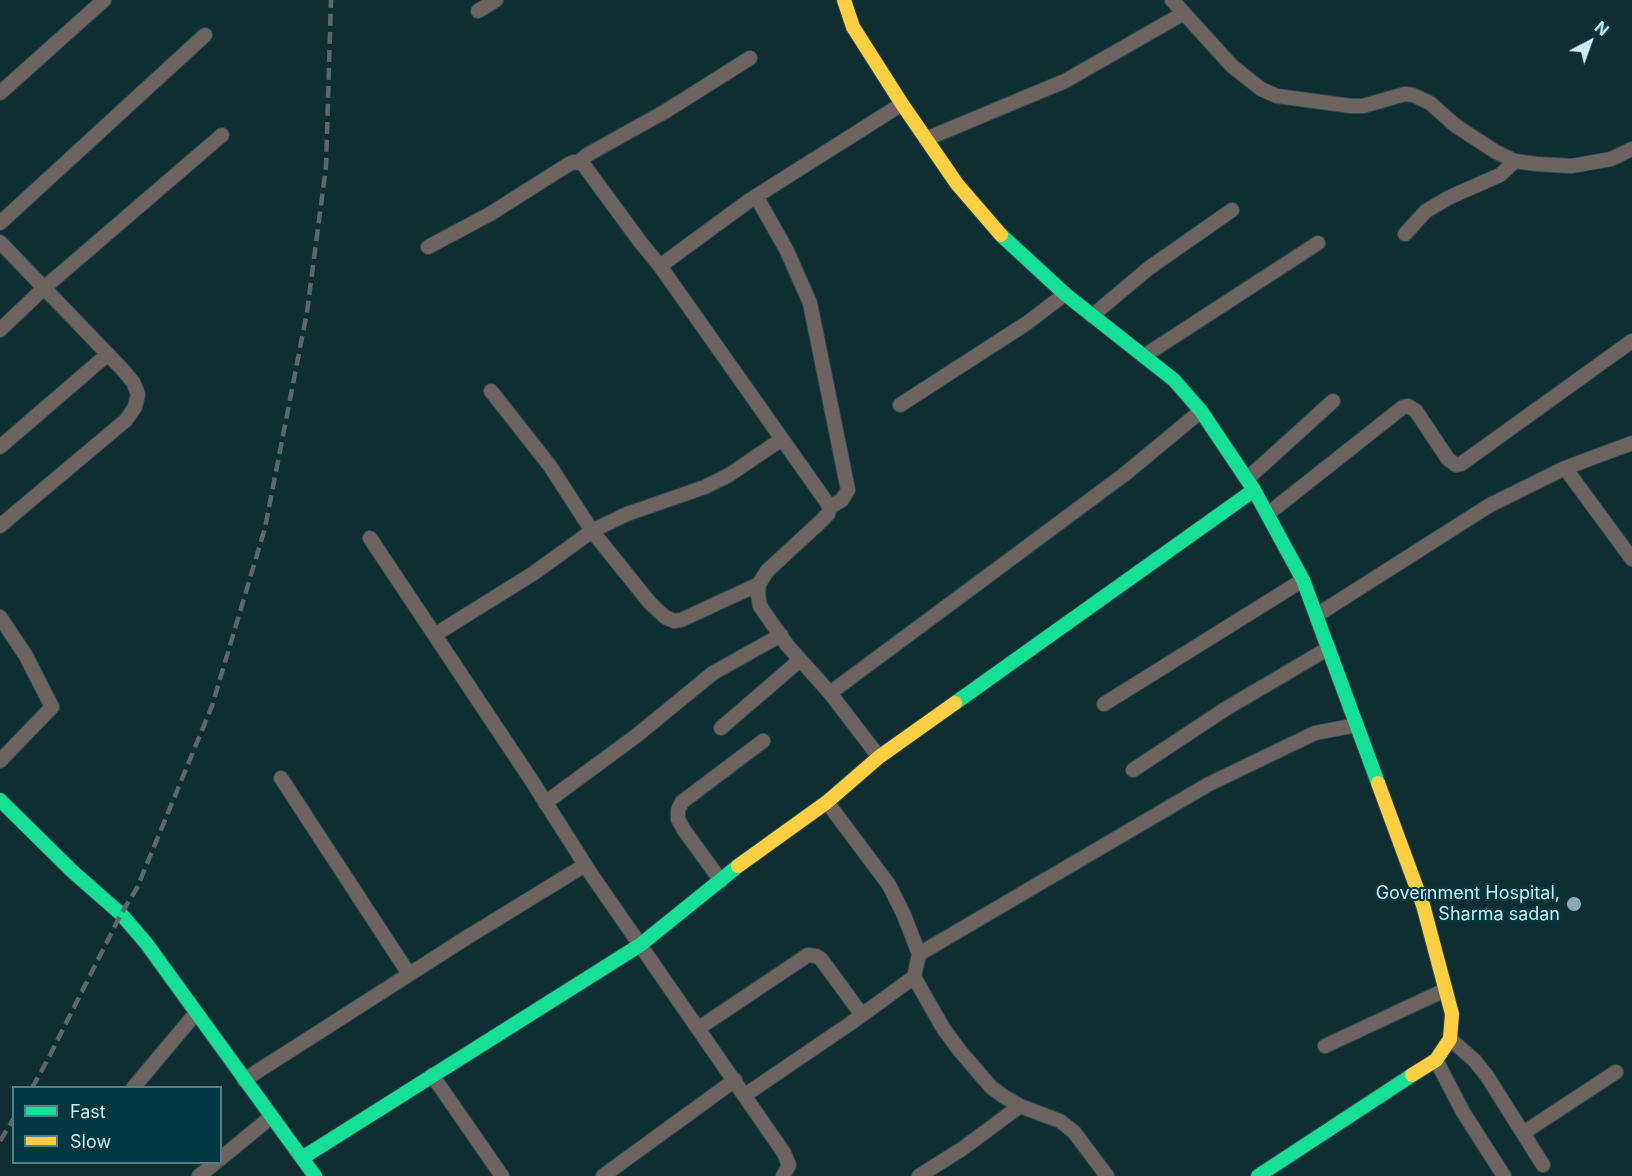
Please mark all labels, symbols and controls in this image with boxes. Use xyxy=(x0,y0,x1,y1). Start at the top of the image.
north arrow xyxy=(1560,12,1620,72)
text: N xyxy=(1591,17,1613,40)
place label: Government Hospital, Sharma sadan xyxy=(1376,883,1560,926)
marker: Government Hospital, Sharma sadan xyxy=(1565,895,1583,913)
legend xyxy=(12,1086,222,1164)
text: Fast xyxy=(70,1101,106,1122)
text: Slow xyxy=(70,1131,111,1152)

